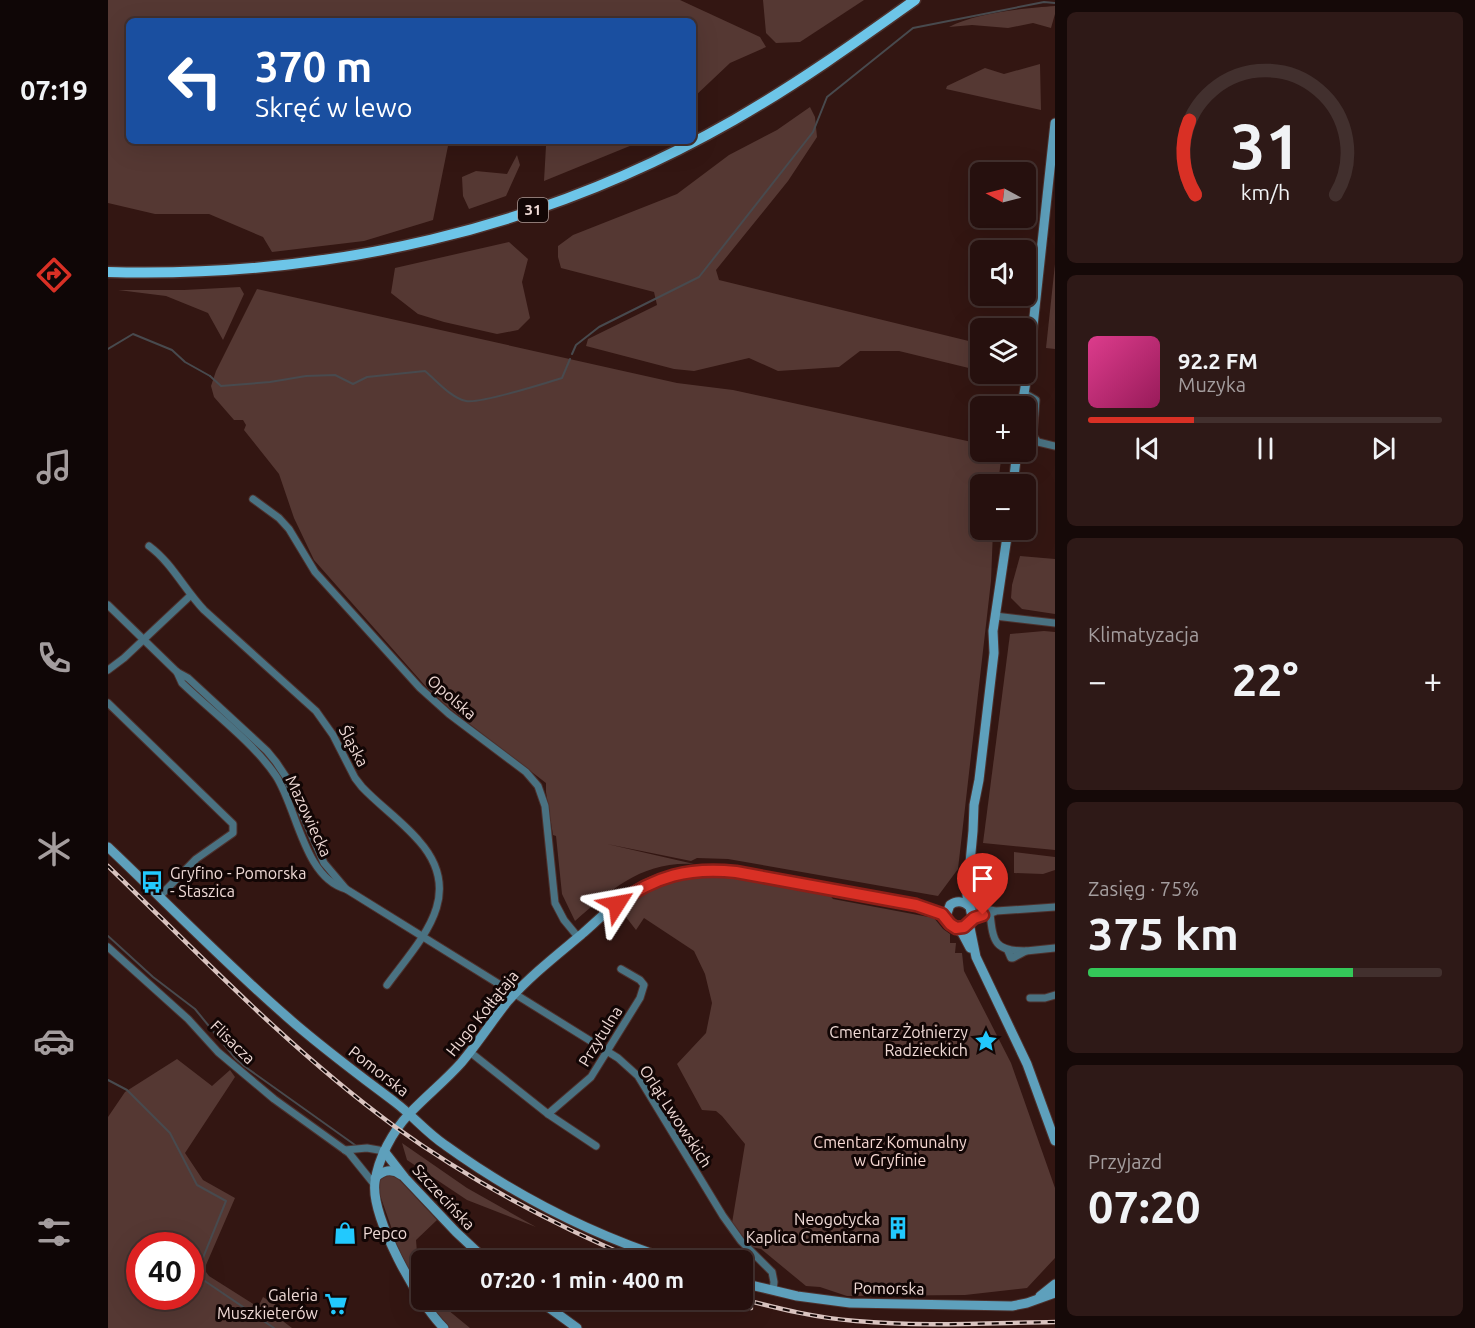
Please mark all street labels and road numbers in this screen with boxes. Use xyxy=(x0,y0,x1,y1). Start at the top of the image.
road number: 31 xyxy=(518,198,548,222)
street label: Opolska xyxy=(424,671,480,723)
street label: Śląska xyxy=(336,722,373,770)
street label: Mazowiecka xyxy=(282,773,336,859)
street label: Hugo Kołłątaja xyxy=(442,967,522,1059)
street label: Przytulna xyxy=(574,1003,626,1069)
street label: Flisacza xyxy=(207,1017,259,1067)
street label: Pomorska xyxy=(345,1042,413,1100)
street label: Orląt Lwowskich xyxy=(636,1062,716,1170)
street label: Szczecińska xyxy=(409,1161,479,1233)
street label: Pomorska xyxy=(853,1278,925,1298)

